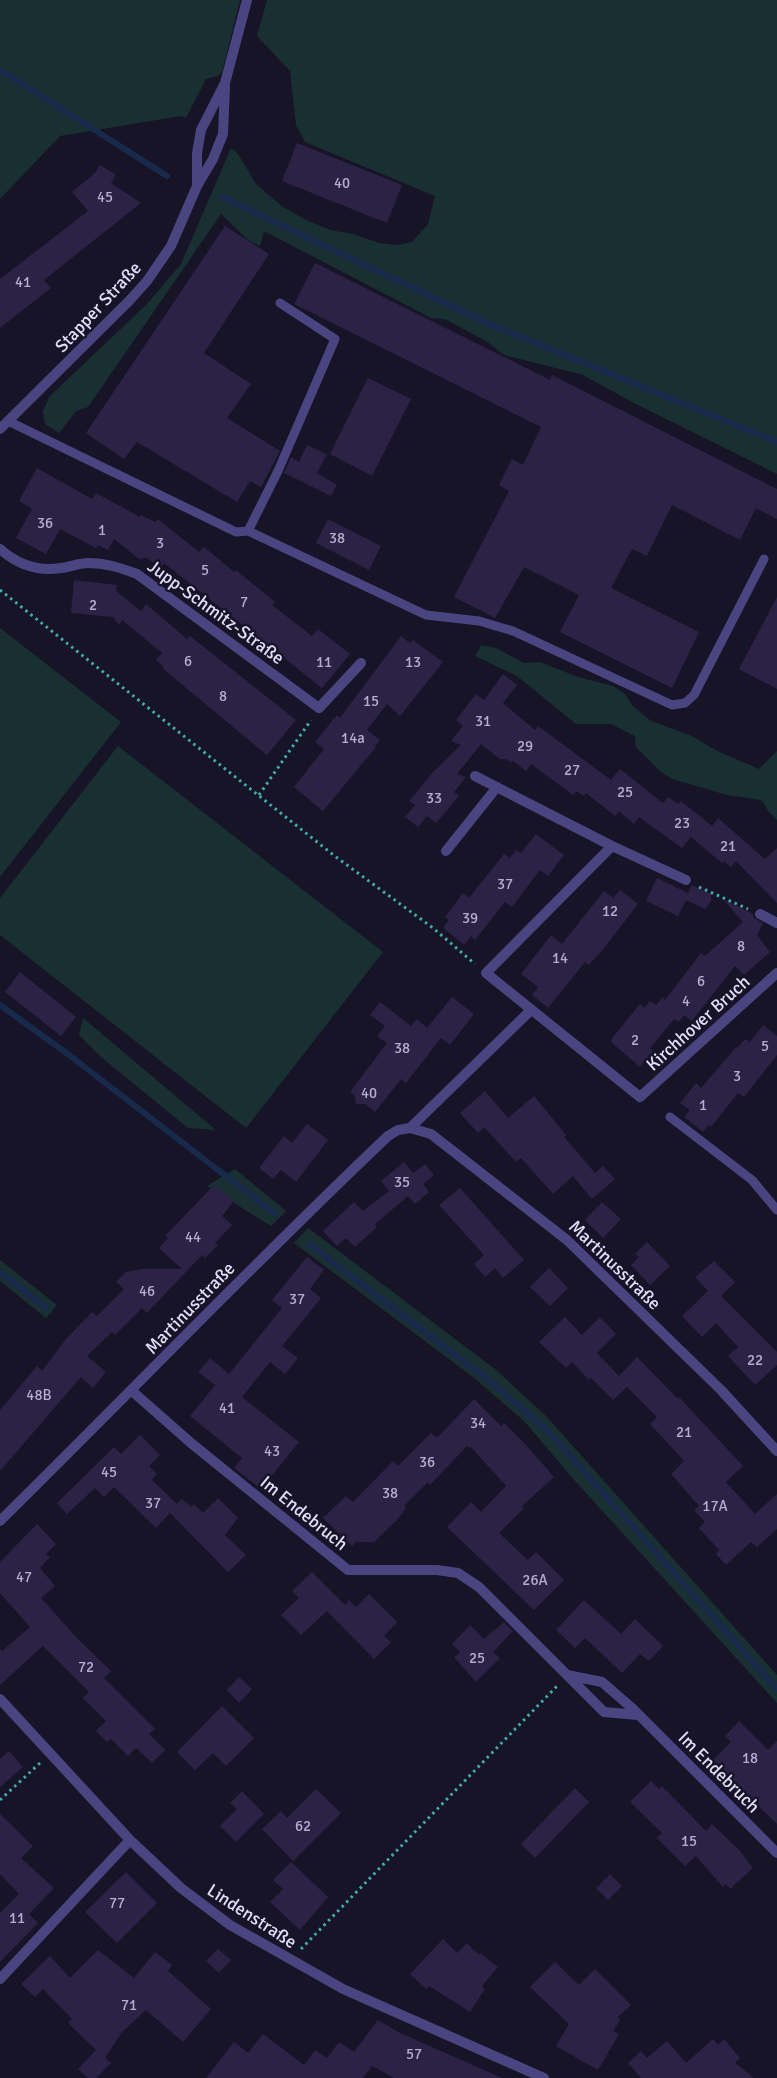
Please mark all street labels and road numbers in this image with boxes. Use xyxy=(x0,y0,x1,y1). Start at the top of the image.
street label: Stapper Straße xyxy=(50,257,146,357)
street label: Jupp-Schmitz-Straße xyxy=(143,555,289,669)
street label: Kirchhover Bruch xyxy=(642,971,754,1075)
street label: Martinusstraße xyxy=(564,1216,666,1314)
street label: Martinusstraße xyxy=(141,1257,239,1359)
street label: Im Endebruch xyxy=(256,1471,352,1555)
street label: Im Endebruch xyxy=(674,1727,764,1817)
street label: Lindenstraße xyxy=(203,1879,301,1953)

